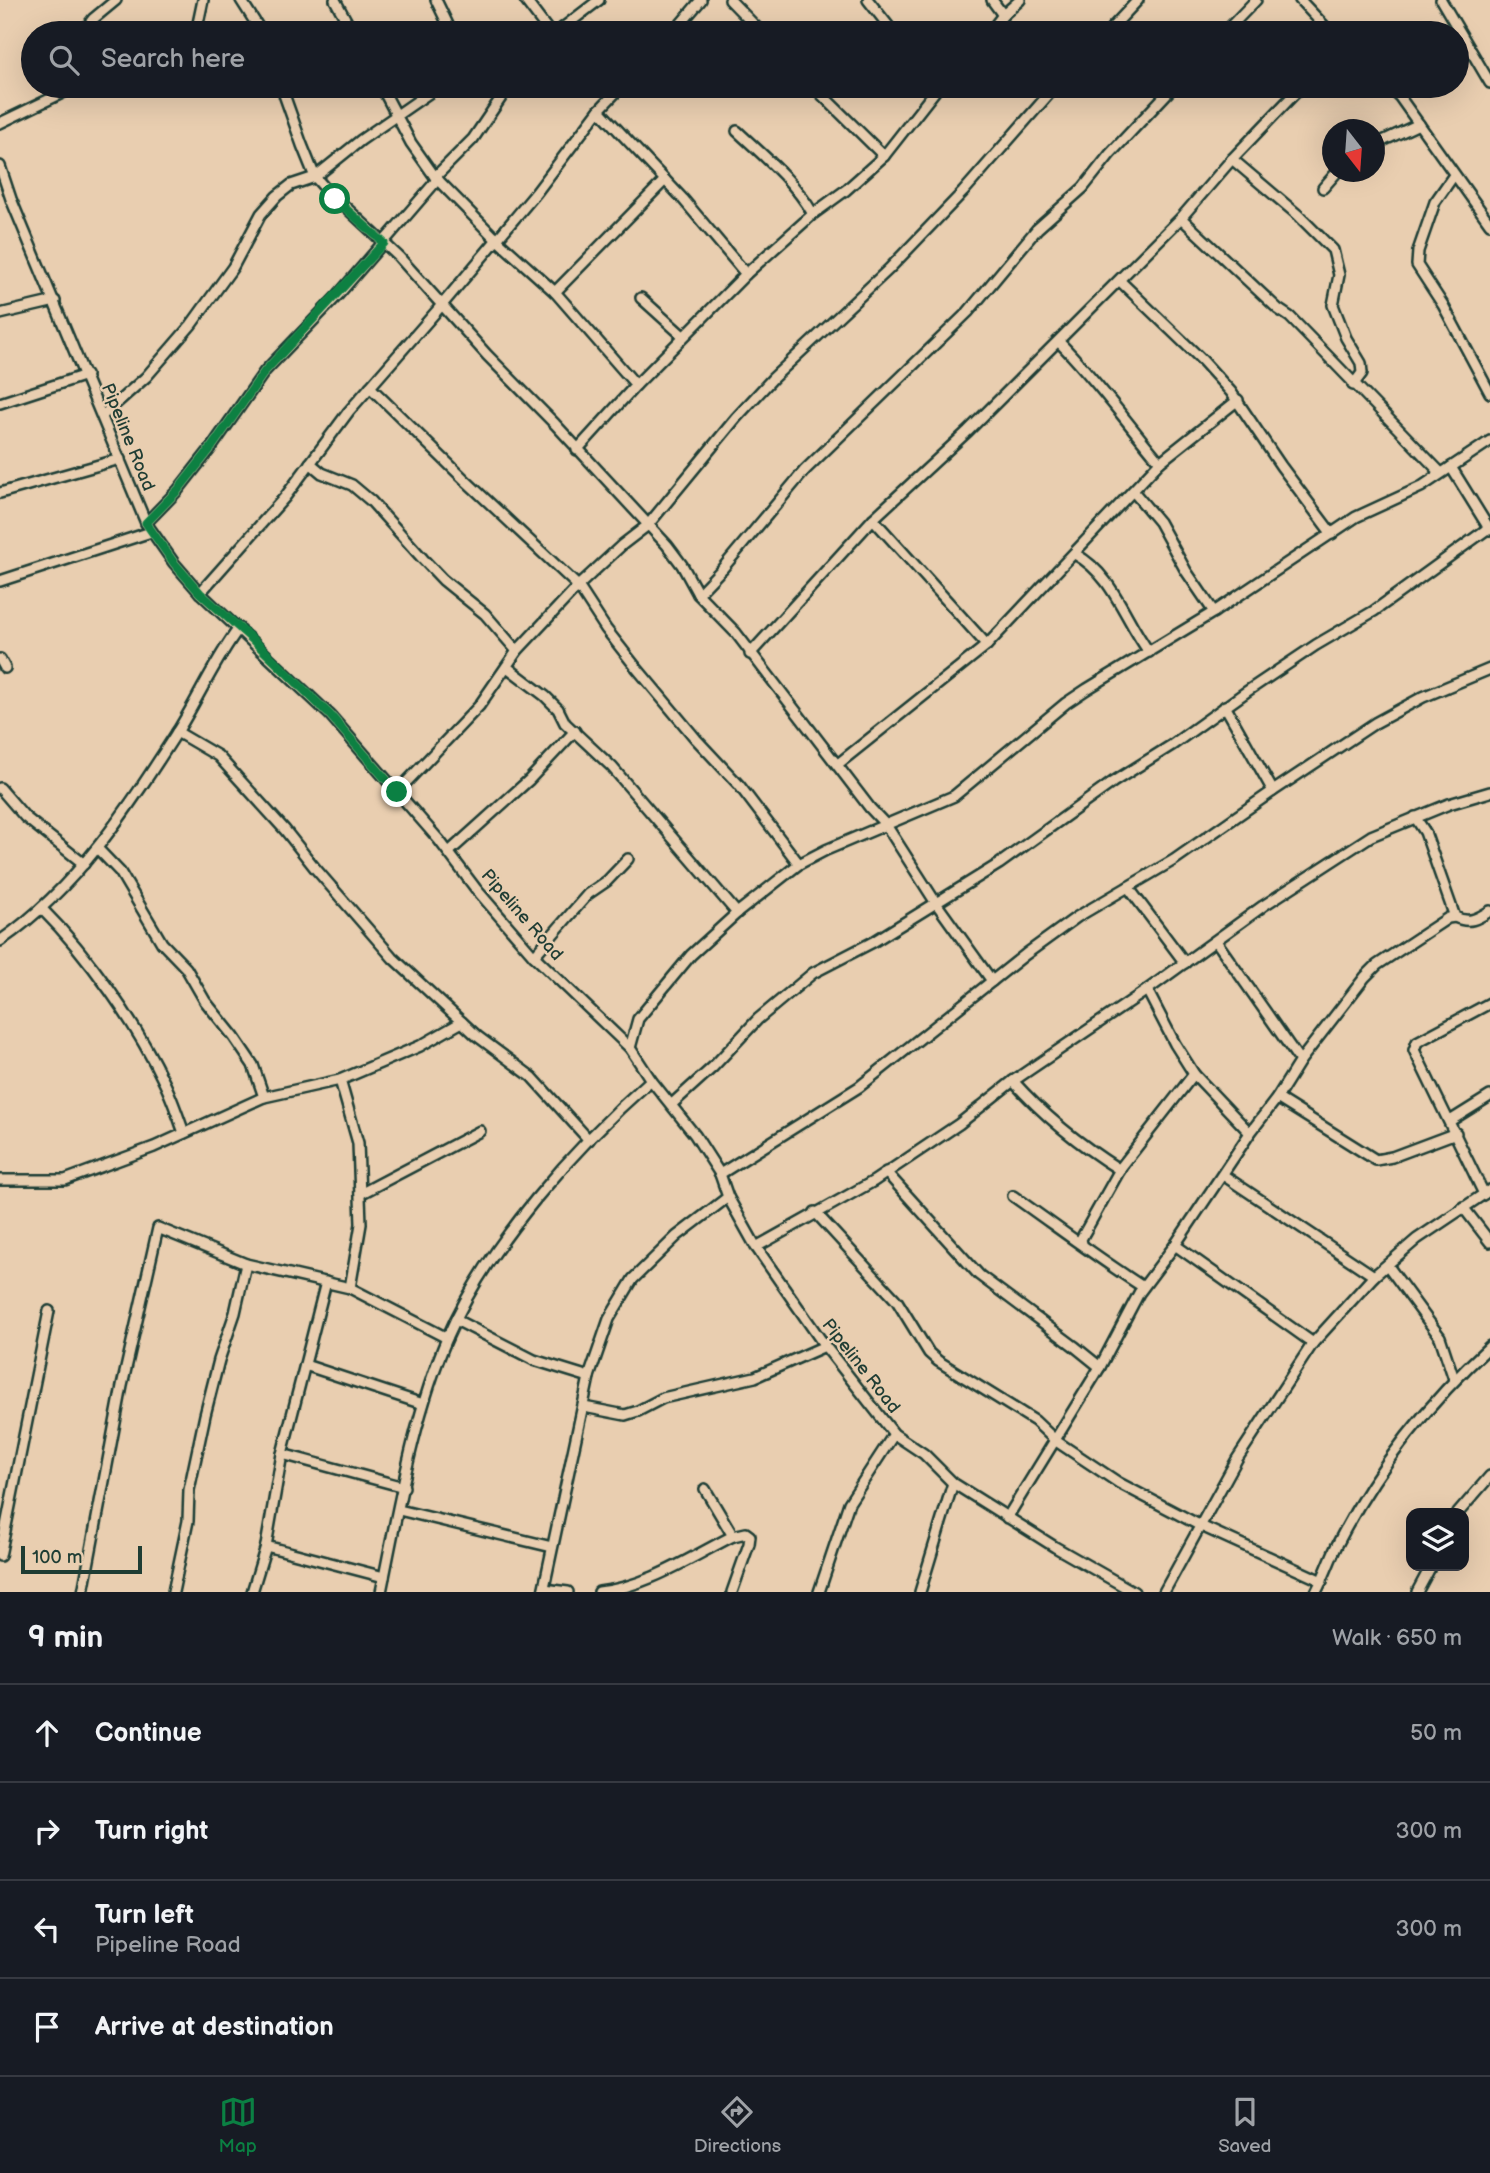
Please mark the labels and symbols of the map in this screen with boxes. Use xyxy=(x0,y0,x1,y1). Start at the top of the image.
north arrow xyxy=(1322,119,1385,182)
route start xyxy=(319,183,350,214)
street label: Pipeline Road xyxy=(97,380,159,494)
route end xyxy=(381,776,412,807)
street label: Pipeline Road xyxy=(477,865,567,965)
street label: Pipeline Road xyxy=(818,1315,904,1417)
scale bar xyxy=(21,1543,142,1575)

